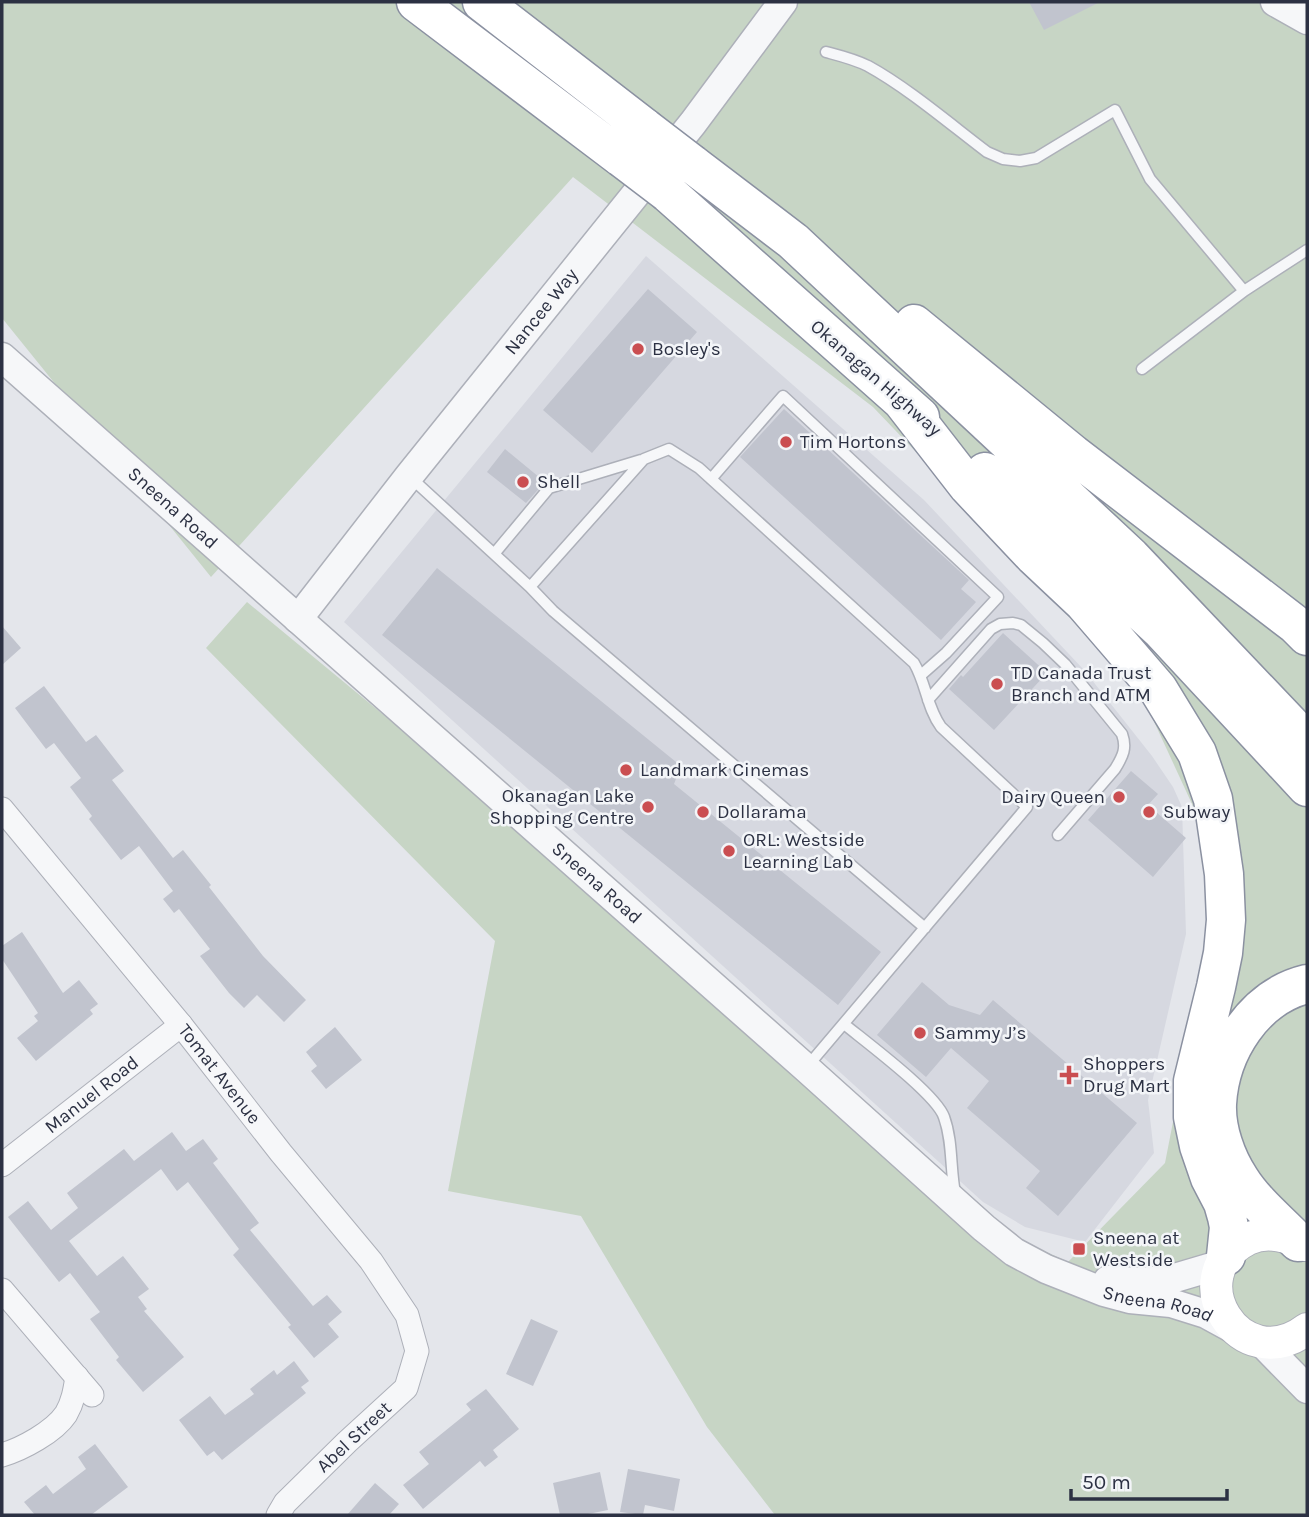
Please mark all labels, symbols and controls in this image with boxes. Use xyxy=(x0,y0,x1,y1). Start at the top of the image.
street label: Nancee Way xyxy=(500,264,583,359)
street label: Okanagan Highway xyxy=(806,315,946,441)
place label: Bosley's xyxy=(652,338,721,360)
marker: Bosley's xyxy=(630,341,646,357)
place label: Tim Hortons xyxy=(800,431,906,453)
marker: Tim Hortons xyxy=(778,434,794,450)
street label: Sneena Road xyxy=(123,462,222,554)
place label: Shell xyxy=(537,471,580,493)
marker: Shell xyxy=(515,474,531,490)
place label: TD Canada Trust Branch and ATM xyxy=(1011,662,1151,706)
marker: TD Canada Trust Branch and ATM xyxy=(989,676,1005,692)
place label: Landmark Cinemas xyxy=(640,759,809,781)
marker: Landmark Cinemas xyxy=(618,762,634,778)
place label: Okanagan Lake Shopping Centre xyxy=(489,785,634,829)
place label: Dairy Queen xyxy=(1001,786,1105,808)
marker: Dairy Queen xyxy=(1111,789,1127,805)
marker: Okanagan Lake Shopping Centre xyxy=(640,799,656,815)
place label: Dollarama xyxy=(717,801,807,823)
place label: Subway xyxy=(1163,801,1230,823)
marker: Dollarama xyxy=(695,804,711,820)
marker: Subway xyxy=(1141,804,1157,820)
place label: ORL: Westside Learning Lab xyxy=(743,829,865,873)
street label: Sneena Road xyxy=(547,837,646,929)
marker: ORL: Westside Learning Lab xyxy=(721,843,737,859)
street label: Tomat Avenue xyxy=(174,1020,265,1129)
place label: Sammy J’s xyxy=(934,1022,1027,1044)
marker: Sammy J’s xyxy=(912,1025,928,1041)
street label: Manuel Road xyxy=(41,1051,143,1138)
place label: Shoppers Drug Mart xyxy=(1083,1053,1170,1097)
marker: Shoppers Drug Mart xyxy=(1061,1067,1077,1083)
place label: Sneena at Westside xyxy=(1093,1227,1180,1271)
marker: Sneena at Westside xyxy=(1071,1241,1087,1257)
street label: Sneena Road xyxy=(1100,1281,1217,1327)
street label: Abel Street xyxy=(312,1397,396,1477)
scale bar xyxy=(1071,1458,1227,1502)
text: 50 m xyxy=(1082,1470,1131,1494)

